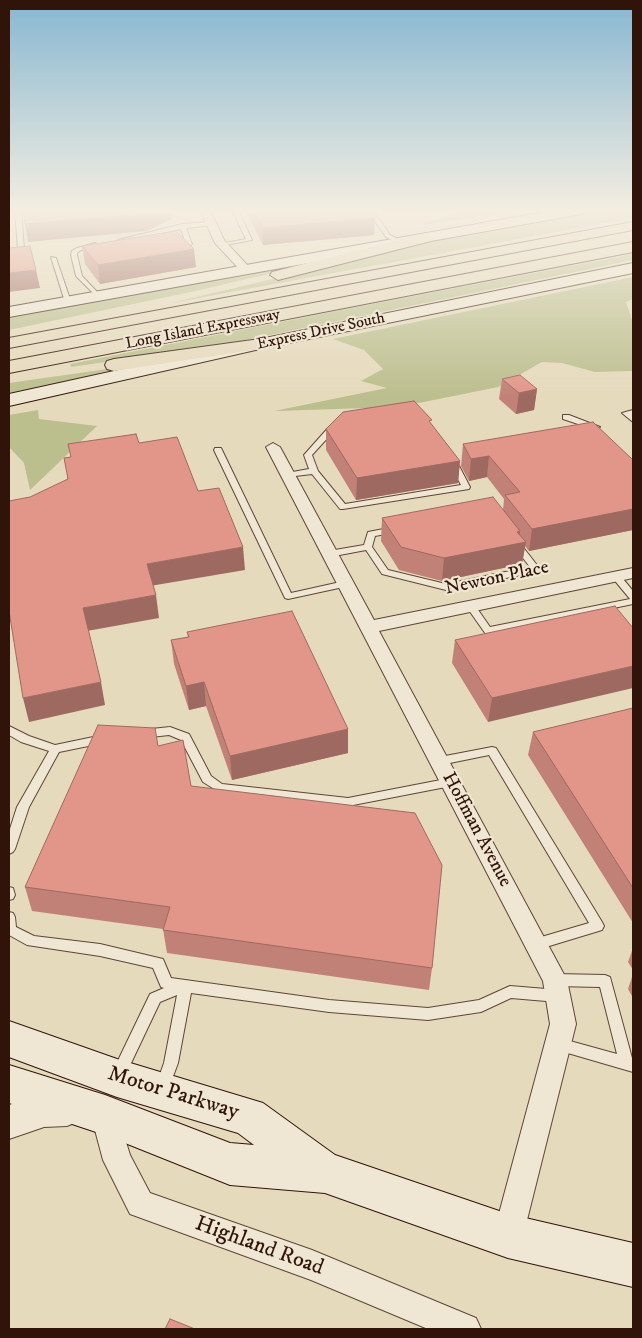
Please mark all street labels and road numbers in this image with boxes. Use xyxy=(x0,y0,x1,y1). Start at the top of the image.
street label: Long Island Expressway xyxy=(124,306,282,354)
street label: Express Drive South xyxy=(255,309,387,355)
street label: Newton Place xyxy=(443,557,551,601)
street label: Hoffman Avenue xyxy=(436,769,516,891)
street label: Motor Parkway xyxy=(104,1062,242,1126)
street label: Highland Road xyxy=(191,1212,327,1282)

